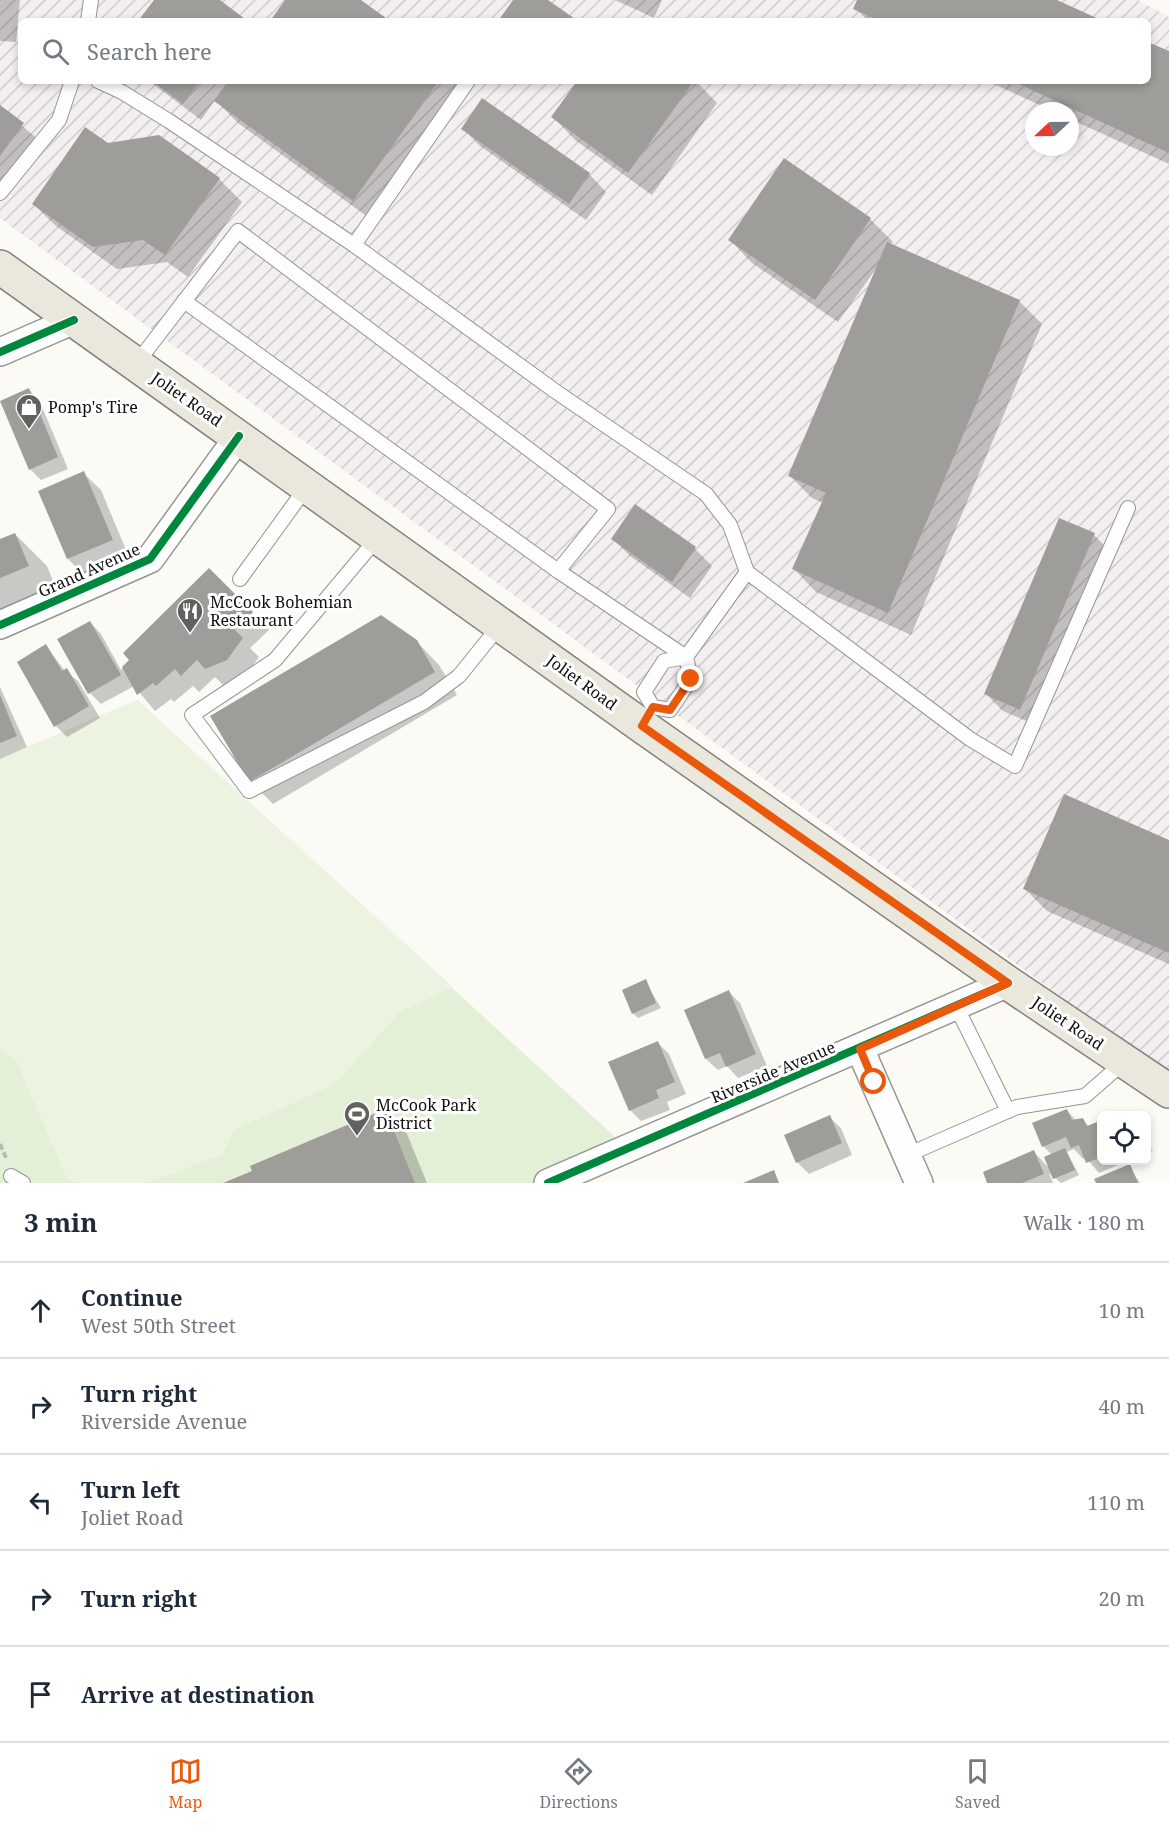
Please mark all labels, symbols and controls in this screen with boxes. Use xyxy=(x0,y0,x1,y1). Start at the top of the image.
search box xyxy=(18,18,1151,84)
icon: search xyxy=(39,35,72,68)
text: Search here xyxy=(87,36,212,66)
north arrow xyxy=(1025,102,1079,156)
street label: Joliet Road xyxy=(146,366,227,432)
shop icon: Pomp's Tire xyxy=(14,392,44,430)
place label: Pomp's Tire xyxy=(48,396,138,418)
street label: Grand Avenue xyxy=(35,538,143,602)
place label: McCook Bohemian Restaurant xyxy=(210,591,353,631)
restaurant icon: McCook Bohemian Restaurant xyxy=(175,596,205,634)
street label: Joliet Road xyxy=(542,648,622,715)
route end xyxy=(677,665,703,691)
street label: Joliet Road xyxy=(1027,990,1108,1055)
street label: Riverside Avenue xyxy=(707,1036,839,1108)
route start xyxy=(860,1068,886,1094)
place label: McCook Park District xyxy=(376,1094,477,1134)
sports icon: McCook Park District xyxy=(342,1099,372,1137)
map controls xyxy=(1097,1111,1151,1165)
button: locate xyxy=(1097,1111,1151,1165)
text: 3 min xyxy=(24,1204,98,1240)
text: Walk · 180 m xyxy=(1023,1209,1145,1236)
text: Continue xyxy=(81,1282,183,1312)
icon: ahead xyxy=(24,1294,57,1327)
text: 10 m xyxy=(1099,1297,1145,1324)
text: West 50th Street xyxy=(81,1312,236,1339)
text: Turn right xyxy=(81,1378,197,1408)
icon: right xyxy=(24,1390,57,1423)
text: 40 m xyxy=(1099,1393,1145,1420)
text: Riverside Avenue xyxy=(81,1408,247,1435)
text: Turn left xyxy=(81,1474,180,1504)
icon: left xyxy=(24,1486,57,1519)
text: 110 m xyxy=(1087,1489,1145,1516)
text: Joliet Road xyxy=(81,1504,183,1531)
icon: right xyxy=(24,1582,57,1615)
text: Turn right xyxy=(81,1583,197,1613)
text: 20 m xyxy=(1099,1585,1145,1612)
icon: arrive xyxy=(24,1678,57,1711)
text: Arrive at destination xyxy=(81,1679,315,1709)
tab: Map xyxy=(169,1755,202,1813)
tab: Directions xyxy=(540,1755,618,1813)
tab: Saved xyxy=(955,1755,1000,1813)

